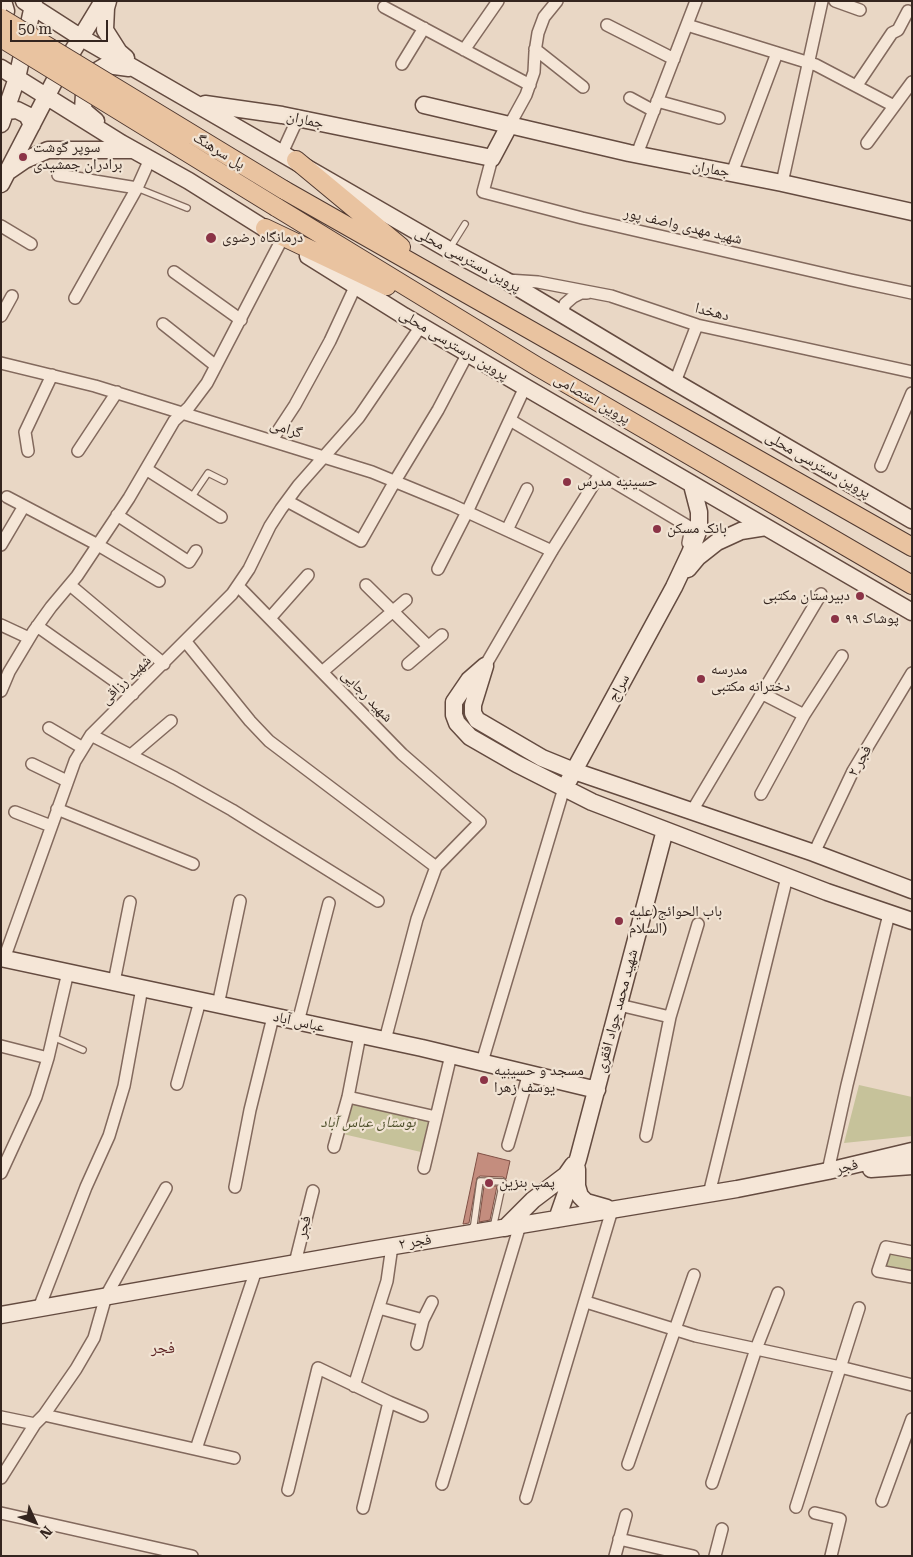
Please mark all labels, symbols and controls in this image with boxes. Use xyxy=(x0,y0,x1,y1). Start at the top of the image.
scale bar xyxy=(12,10,110,42)
text: 50 m xyxy=(18,20,52,38)
street label: جماران xyxy=(285,107,325,133)
street label: پل سرهنگ xyxy=(190,129,248,173)
place label: سوپر گوشت برادران جمشیدی xyxy=(33,139,122,174)
marker: سوپر گوشت برادران جمشیدی xyxy=(17,151,29,163)
street label: جماران xyxy=(691,157,731,181)
street label: شهید مهدی واصف پور xyxy=(622,204,744,248)
street label: پروین دسترسی محلی xyxy=(412,223,524,297)
place label: درمانگاه رضوی xyxy=(222,229,303,247)
marker: درمانگاه رضوی xyxy=(204,231,218,245)
street label: دهخدا xyxy=(693,299,731,325)
street label: پروین درسترسی محلی xyxy=(396,305,512,385)
street label: پروین اعتصامی xyxy=(551,370,633,428)
street label: گرامی xyxy=(268,416,304,442)
street label: پروین دسترسی محلی xyxy=(762,428,874,502)
place label: حسینیه مدرس xyxy=(577,473,657,491)
marker: حسینیه مدرس xyxy=(561,476,573,488)
place label: بانک مسکن xyxy=(667,520,727,538)
marker: بانک مسکن xyxy=(651,523,663,535)
place label: دبیرستان مکتبی xyxy=(763,587,850,605)
marker: دبیرستان مکتبی xyxy=(854,590,866,602)
place label: پوشاک ۹۹ xyxy=(845,610,899,628)
marker: پوشاک ۹۹ xyxy=(829,613,841,625)
street label: شهید رزاقی xyxy=(97,651,155,709)
place label: مدرسه دخترانه مکتبی xyxy=(711,661,790,696)
street label: شهید رجایی xyxy=(337,666,397,726)
street label: سراج xyxy=(604,671,634,705)
marker: مدرسه دخترانه مکتبی xyxy=(695,673,707,685)
street label: فجر ۲ xyxy=(844,742,876,780)
place label: باب الحوائج(علیه السلام) xyxy=(629,903,722,938)
marker: باب الحوائج(علیه السلام) xyxy=(613,915,625,927)
street label: شهید محمد جواد افقری xyxy=(592,947,642,1075)
street label: عباس آباد xyxy=(271,1008,327,1036)
place label: مسجد و حسینیه یوسف زهرا xyxy=(494,1062,584,1097)
marker: مسجد و حسینیه یوسف زهرا xyxy=(478,1074,490,1086)
park label: بوستان عباس آباد xyxy=(320,1114,416,1132)
street label: فجر xyxy=(834,1156,860,1178)
place label: پمپ بنزین xyxy=(499,1174,555,1192)
marker: پمپ بنزین xyxy=(483,1177,495,1189)
street label: فجر xyxy=(293,1214,315,1240)
street label: فجر ۲ xyxy=(397,1231,433,1253)
district label: فجر xyxy=(151,1338,175,1358)
north arrow xyxy=(10,1497,60,1547)
text: N xyxy=(36,1523,55,1542)

